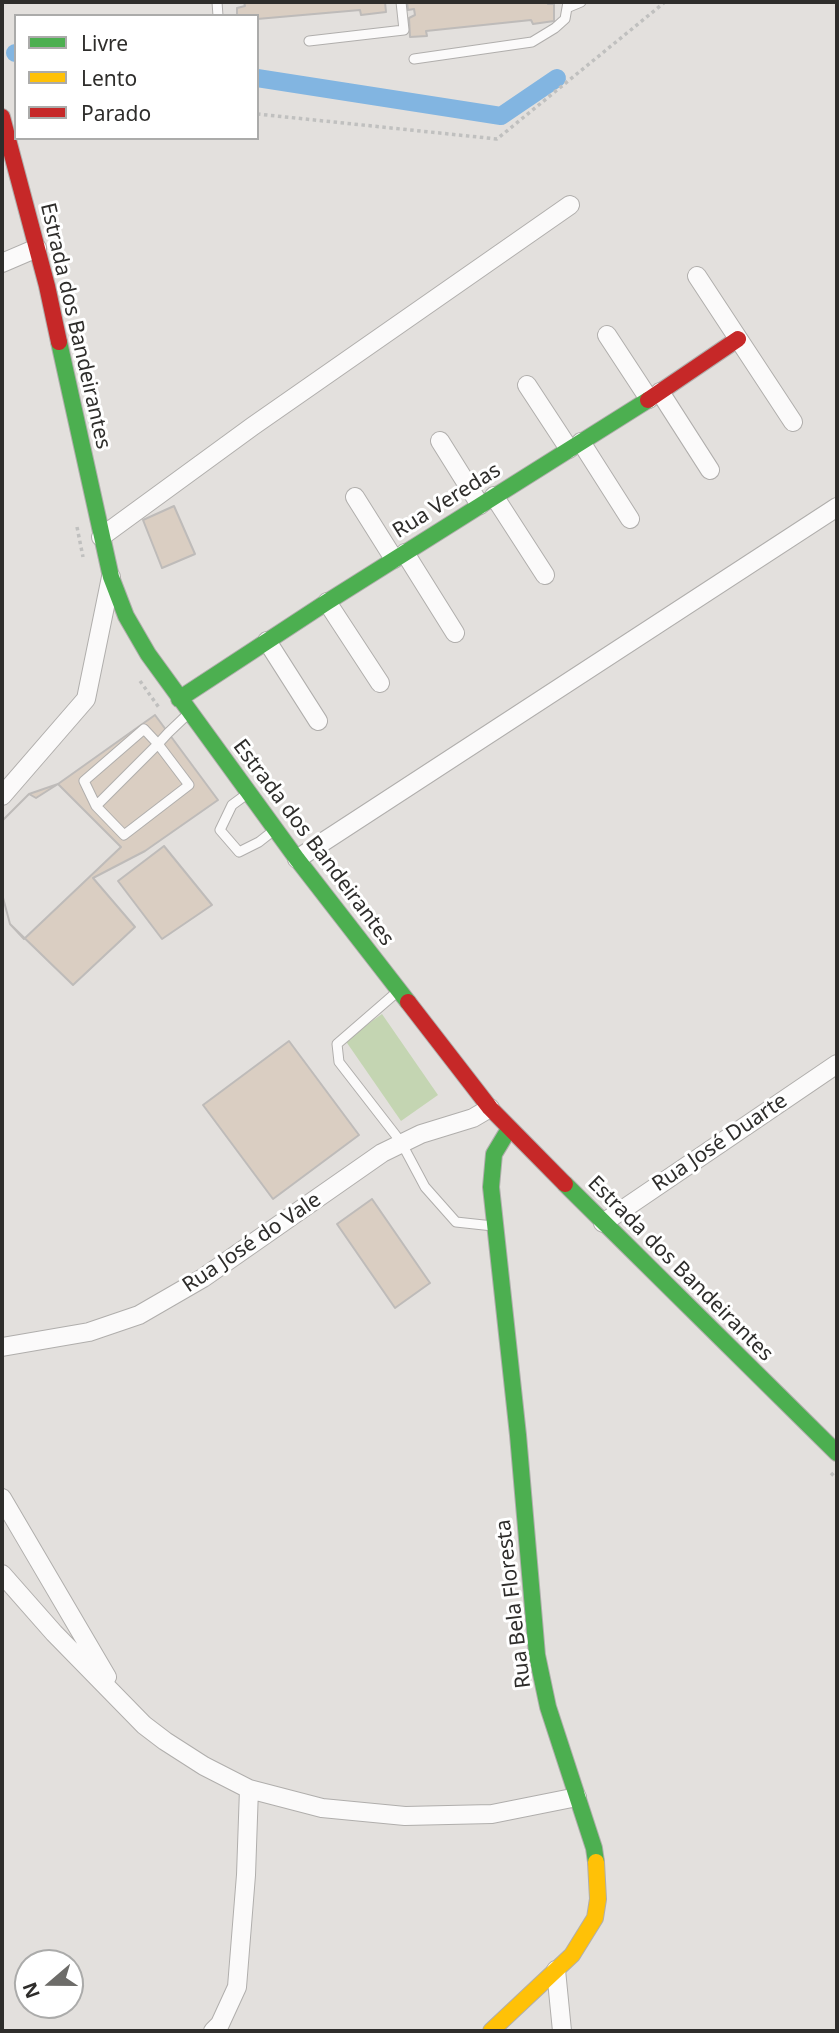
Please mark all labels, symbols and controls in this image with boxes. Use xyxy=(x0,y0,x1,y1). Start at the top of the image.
legend xyxy=(14,14,259,140)
text: Livre xyxy=(81,29,128,57)
text: Lento xyxy=(81,64,137,92)
text: Parado xyxy=(81,99,151,127)
street label: Estrada dos Bandeirantes xyxy=(34,201,116,451)
street label: Rua Veredas xyxy=(389,458,505,544)
street label: Estrada dos Bandeirantes xyxy=(227,735,399,951)
street label: Rua José Duarte xyxy=(648,1089,792,1197)
street label: Estrada dos Bandeirantes xyxy=(582,1171,778,1367)
street label: Rua José do Vale xyxy=(178,1187,326,1299)
street label: Rua Bela Floresta xyxy=(491,1518,537,1690)
north arrow xyxy=(14,1949,84,2019)
text: N xyxy=(16,1979,46,2002)

